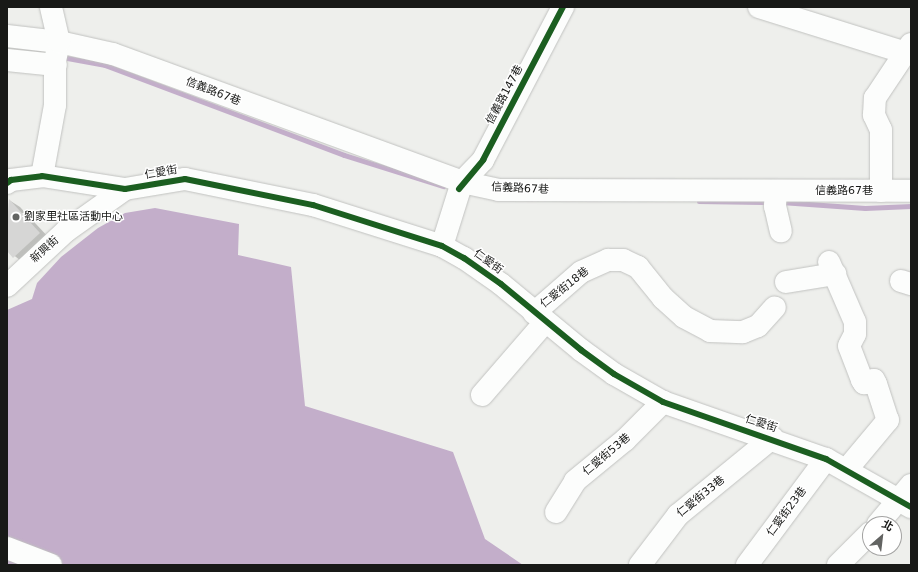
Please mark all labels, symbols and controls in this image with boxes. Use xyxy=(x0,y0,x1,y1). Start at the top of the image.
street label: 信義路147巷 xyxy=(484,63,526,127)
street label: 信義路67巷 xyxy=(184,75,242,109)
street label: 仁愛街 xyxy=(144,164,178,182)
street label: 信義路67巷 xyxy=(491,181,549,197)
street label: 信義路67巷 xyxy=(815,184,873,198)
place label: 劉家里社區活動中心 xyxy=(24,210,123,224)
marker: 劉家里社區活動中心 xyxy=(11,212,21,222)
street label: 新興街 xyxy=(28,234,62,266)
street label: 仁愛街 xyxy=(471,247,505,277)
street label: 仁愛街18巷 xyxy=(538,265,592,311)
street label: 仁愛街 xyxy=(743,413,779,435)
street label: 仁愛街53巷 xyxy=(581,431,633,479)
street label: 仁愛街33巷 xyxy=(674,474,728,520)
street label: 仁愛街23巷 xyxy=(764,485,810,539)
north arrow xyxy=(862,516,902,556)
text: 北 xyxy=(879,518,895,534)

